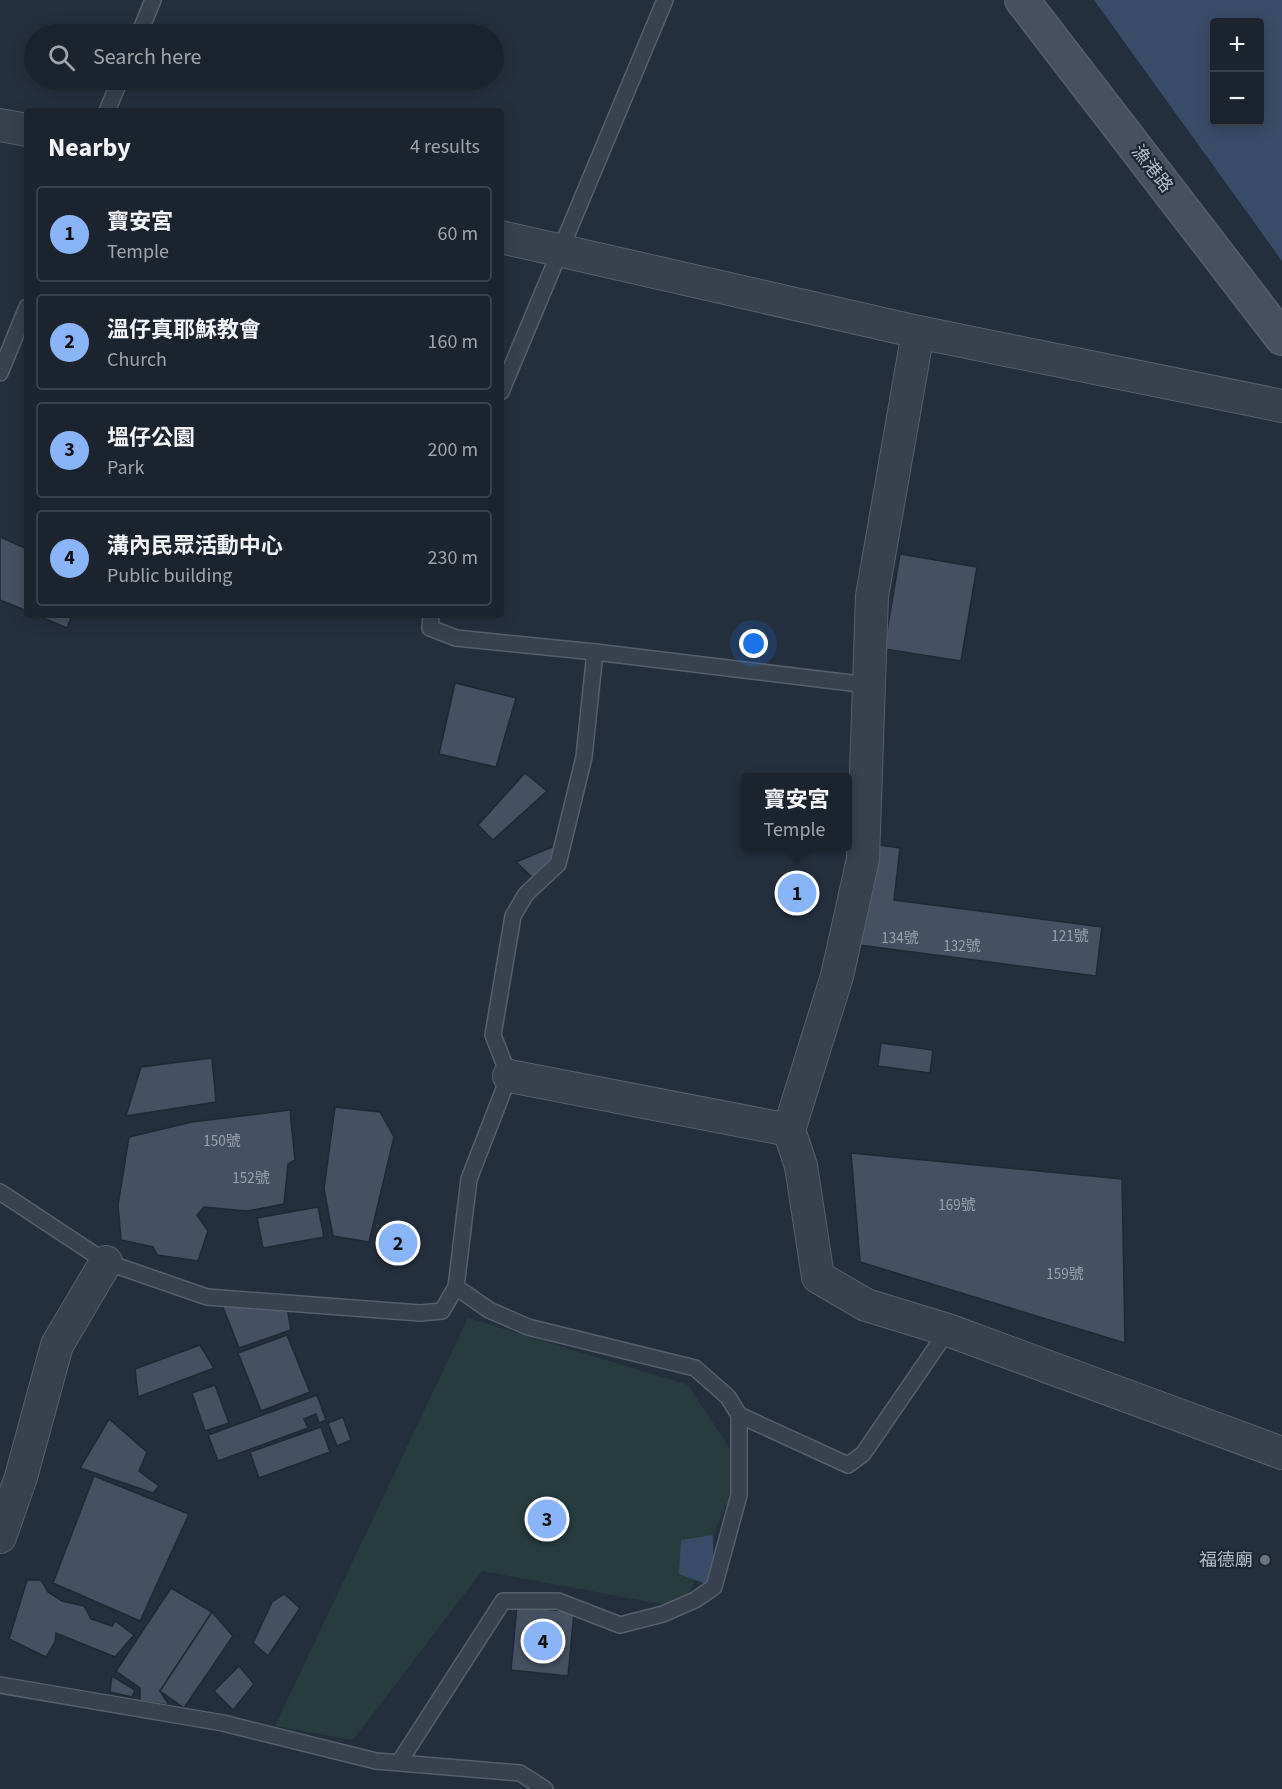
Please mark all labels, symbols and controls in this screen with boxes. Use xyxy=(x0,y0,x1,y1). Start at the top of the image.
map controls xyxy=(1210,18,1264,126)
button: + xyxy=(1210,18,1264,72)
search box xyxy=(24,24,504,90)
icon: search xyxy=(45,41,78,74)
text: Search here xyxy=(93,41,201,73)
button: − xyxy=(1210,72,1264,126)
text: Nearby xyxy=(48,129,131,166)
text: 4 results xyxy=(410,133,480,161)
street label: 漁港路 xyxy=(1126,140,1178,198)
text: 寶安宮 xyxy=(107,206,173,238)
text: 1 xyxy=(64,220,75,248)
text: 60 m xyxy=(438,220,478,248)
text: Temple xyxy=(107,238,169,266)
text: 溫仔真耶穌教會 xyxy=(107,314,261,346)
text: 2 xyxy=(64,328,75,356)
text: 160 m xyxy=(428,328,478,356)
text: Church xyxy=(107,346,167,374)
text: 塭仔公園 xyxy=(107,422,195,454)
text: 3 xyxy=(64,436,75,464)
text: 200 m xyxy=(428,436,478,464)
text: Park xyxy=(107,454,144,482)
text: 溝內民眾活動中心 xyxy=(107,530,283,562)
text: 4 xyxy=(64,544,75,572)
text: 230 m xyxy=(428,544,478,572)
text: Public building xyxy=(107,562,232,590)
your location xyxy=(739,629,768,658)
popup xyxy=(741,773,852,851)
text: 寶安宮 xyxy=(763,784,830,816)
text: Temple xyxy=(763,816,826,844)
pin: 1 xyxy=(778,870,816,916)
house number: 121號 xyxy=(1051,926,1089,947)
house number: 134號 xyxy=(881,928,919,949)
house number: 132號 xyxy=(943,936,981,957)
house number: 150號 xyxy=(203,1131,241,1152)
house number: 152號 xyxy=(232,1168,270,1189)
house number: 169號 xyxy=(938,1195,976,1216)
pin: 2 xyxy=(378,1220,418,1266)
house number: 159號 xyxy=(1046,1264,1084,1285)
pin: 3 xyxy=(528,1496,566,1541)
place label: 福德廟 xyxy=(1199,1548,1253,1573)
marker: 福德廟 xyxy=(1258,1553,1272,1567)
pin: 4 xyxy=(524,1618,562,1664)

